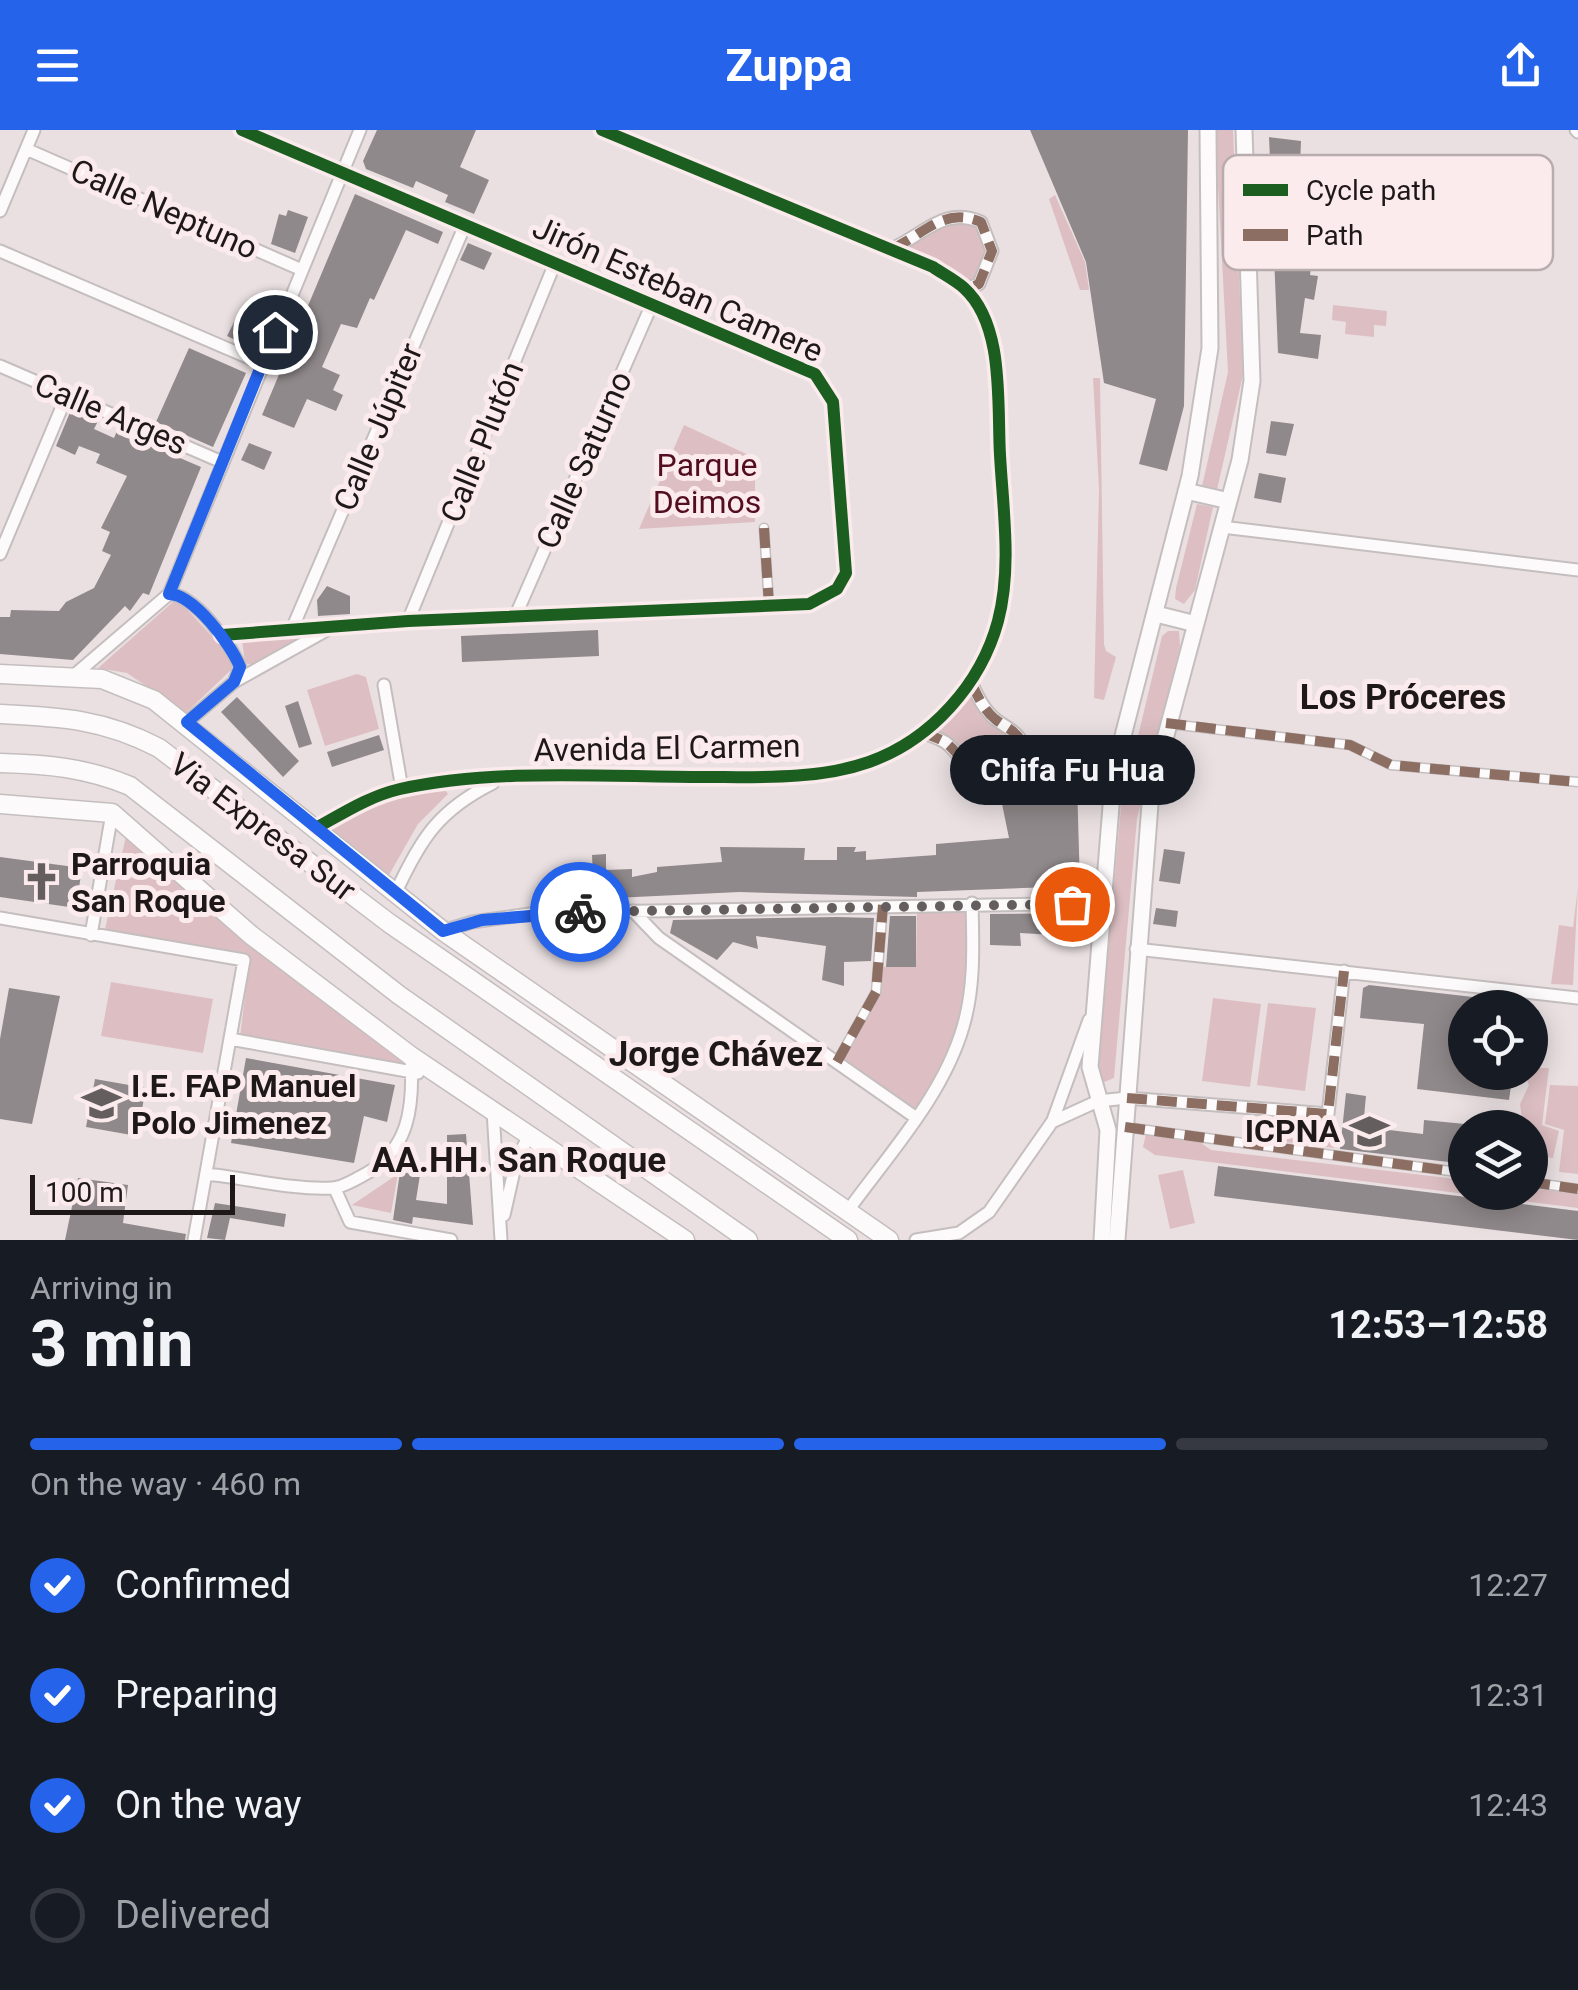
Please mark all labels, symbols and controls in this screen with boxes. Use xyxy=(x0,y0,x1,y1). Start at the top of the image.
icon: menu xyxy=(30,38,85,93)
icon: share xyxy=(1493,38,1548,93)
text: Zuppa xyxy=(726,39,852,92)
street label: Calle Neptuno xyxy=(65,151,263,267)
legend xyxy=(1223,155,1553,270)
text: Cycle path xyxy=(1306,174,1436,207)
street label: Jirón Esteban Camere xyxy=(527,208,829,370)
text: Path xyxy=(1306,219,1363,252)
pin xyxy=(233,290,318,375)
icon: home xyxy=(248,305,303,360)
street label: Calle Júpiter xyxy=(326,337,430,516)
street label: Calle Plutón xyxy=(432,356,532,528)
street label: Calle Arges xyxy=(29,365,193,463)
street label: Calle Saturno xyxy=(528,365,640,555)
park label: Parque Deimos xyxy=(653,446,761,521)
district label: Los Próceres xyxy=(1300,677,1506,718)
street label: Avenida El Carmen xyxy=(533,727,801,769)
callout: Chifa Fu Hua xyxy=(950,734,1194,804)
street label: Via Expresa Sur xyxy=(163,745,363,909)
text: Chifa Fu Hua xyxy=(980,751,1165,789)
place label: Parroquia San Roque xyxy=(71,845,226,920)
church icon: Parroquia San Roque xyxy=(20,861,62,903)
courier xyxy=(530,862,630,962)
pin xyxy=(1030,862,1115,947)
icon: bag xyxy=(1045,877,1100,932)
icon: bike xyxy=(553,885,608,940)
map controls xyxy=(1448,990,1548,1210)
button: locate xyxy=(1448,990,1548,1090)
district label: Jorge Chávez xyxy=(609,1034,823,1075)
place label: I.E. FAP Manuel Polo Jimenez xyxy=(131,1067,356,1142)
school or university icon: I.E. FAP Manuel Polo Jimenez xyxy=(80,1083,122,1125)
school or university icon: ICPNA xyxy=(1349,1110,1391,1152)
button: layers xyxy=(1448,1110,1548,1210)
place label: ICPNA xyxy=(1245,1112,1341,1150)
district label: AA.HH. San Roque xyxy=(372,1140,666,1181)
scale bar xyxy=(30,1170,235,1214)
text: 100 m xyxy=(45,1176,124,1209)
text: Arriving in xyxy=(30,1269,173,1307)
text: 12:53–12:58 xyxy=(1328,1303,1548,1347)
text: 3 min xyxy=(30,1306,193,1382)
text: On the way · 460 m xyxy=(30,1465,301,1503)
icon: check xyxy=(30,1558,85,1613)
text: Confirmed xyxy=(115,1563,291,1607)
text: 12:27 xyxy=(1468,1566,1548,1604)
icon: check xyxy=(30,1668,85,1723)
text: Preparing xyxy=(115,1673,278,1717)
text: 12:31 xyxy=(1468,1676,1548,1714)
icon: check xyxy=(30,1778,85,1833)
text: On the way xyxy=(115,1783,301,1827)
text: 12:43 xyxy=(1468,1786,1548,1824)
text: Delivered xyxy=(115,1893,271,1937)

